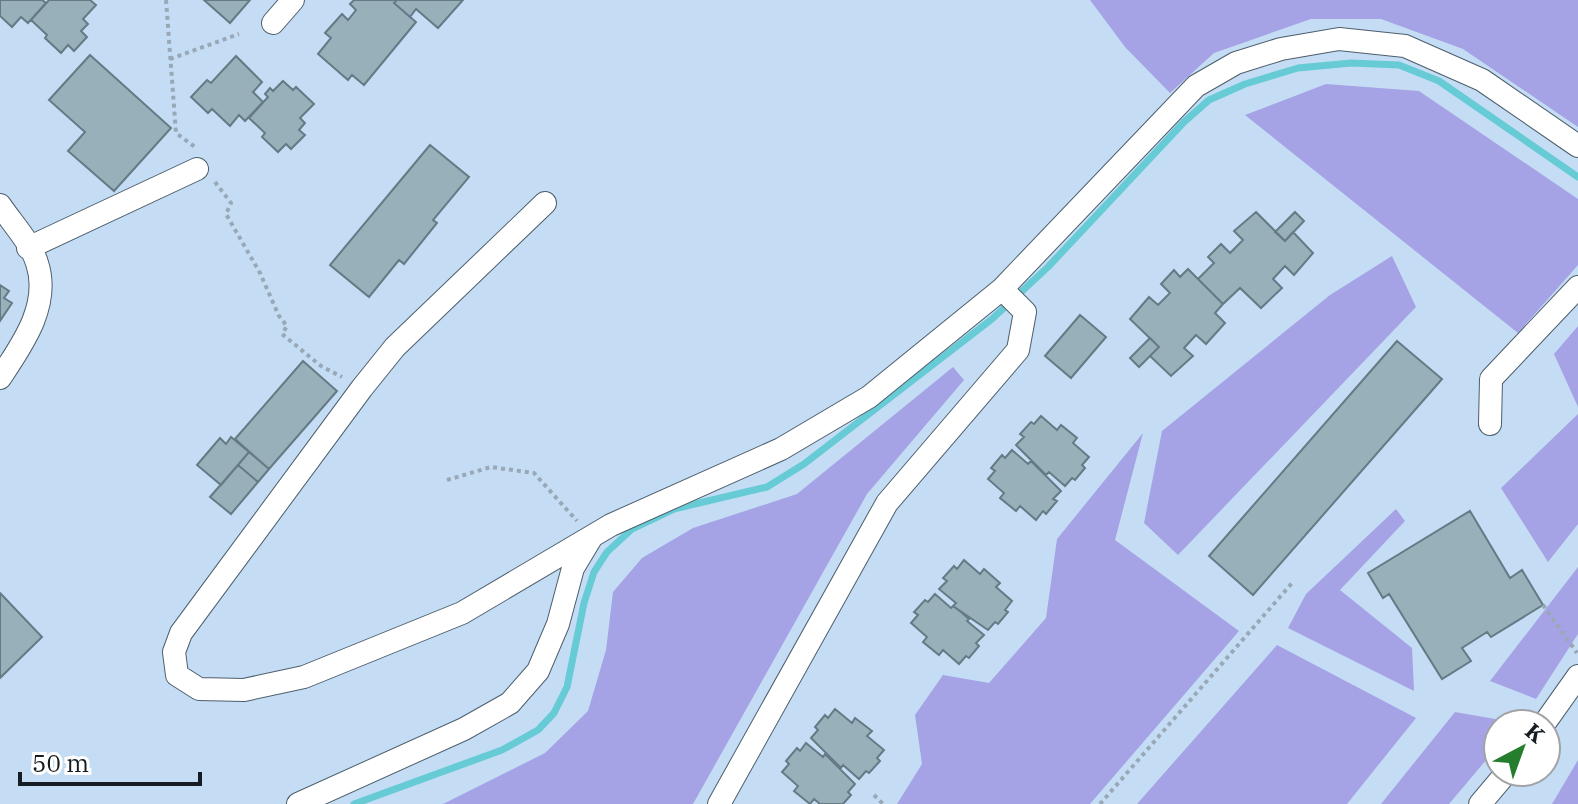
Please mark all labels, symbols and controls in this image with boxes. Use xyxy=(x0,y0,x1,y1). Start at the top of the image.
north arrow xyxy=(1482,708,1562,788)
text: K xyxy=(1520,716,1551,749)
scale bar xyxy=(20,736,200,786)
text: 50 m xyxy=(32,747,89,779)

